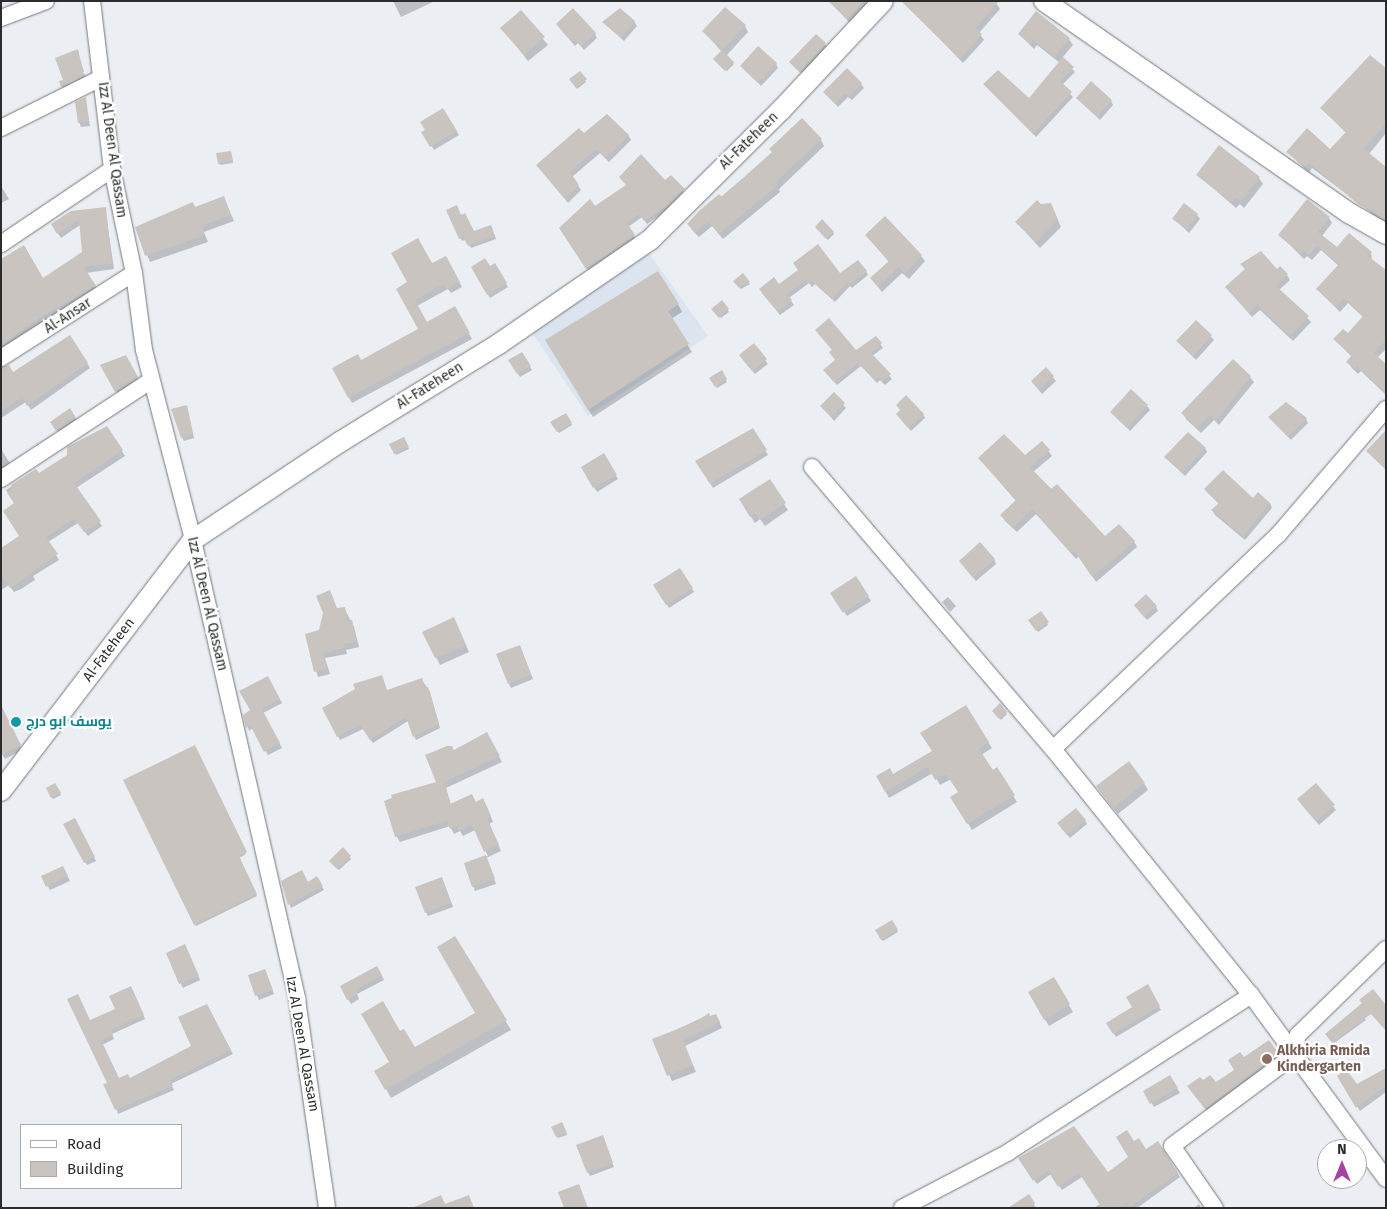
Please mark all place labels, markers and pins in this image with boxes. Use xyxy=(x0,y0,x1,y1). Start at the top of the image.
place label: يوسف ابو درج xyxy=(26,714,112,730)
marker: يوسف ابو درج xyxy=(10,716,22,728)
place label: Alkhiria Rmida Kindergarten xyxy=(1277,1043,1370,1076)
marker: Alkhiria Rmida Kindergarten xyxy=(1261,1053,1273,1065)

